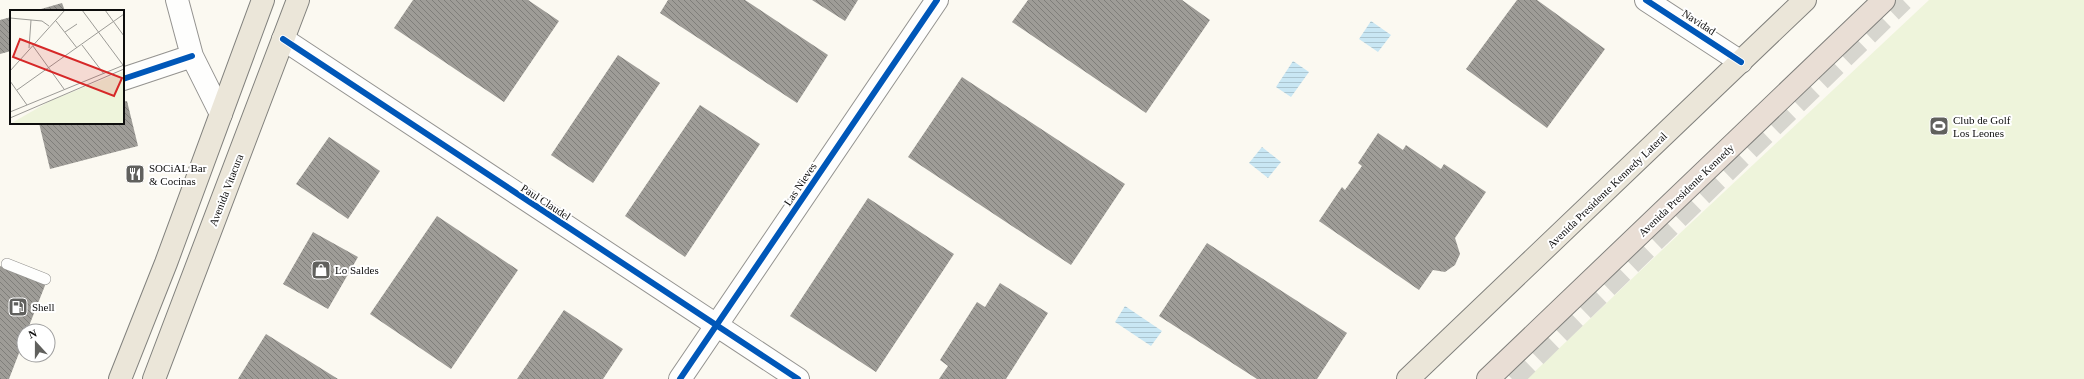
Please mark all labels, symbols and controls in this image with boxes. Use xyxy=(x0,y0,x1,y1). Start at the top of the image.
street label: Navidad xyxy=(1680,7,1718,37)
inset map xyxy=(10,10,124,124)
place label: Club de Golf Los Leones xyxy=(1953,114,2011,139)
sports icon: Club de Golf Los Leones xyxy=(1928,115,1950,137)
street label: Avenida Presidente Kennedy Lateral xyxy=(1545,130,1669,250)
street label: Avenida Presidente Kennedy xyxy=(1636,141,1736,239)
street label: Avenida Vitacura xyxy=(207,152,245,228)
street label: Las Nieves xyxy=(781,160,819,208)
place label: SOCiAL Bar & Cocinas xyxy=(149,162,207,187)
restaurant icon: SOCiAL Bar & Cocinas xyxy=(124,163,146,185)
street label: Paul Claudel xyxy=(519,182,573,222)
shop icon: Lo Saldes xyxy=(310,259,332,281)
place label: Lo Saldes xyxy=(335,264,379,276)
fuel station icon: Shell xyxy=(7,296,29,318)
place label: Shell xyxy=(32,301,55,313)
north arrow xyxy=(16,323,56,363)
text: N xyxy=(27,327,38,341)

